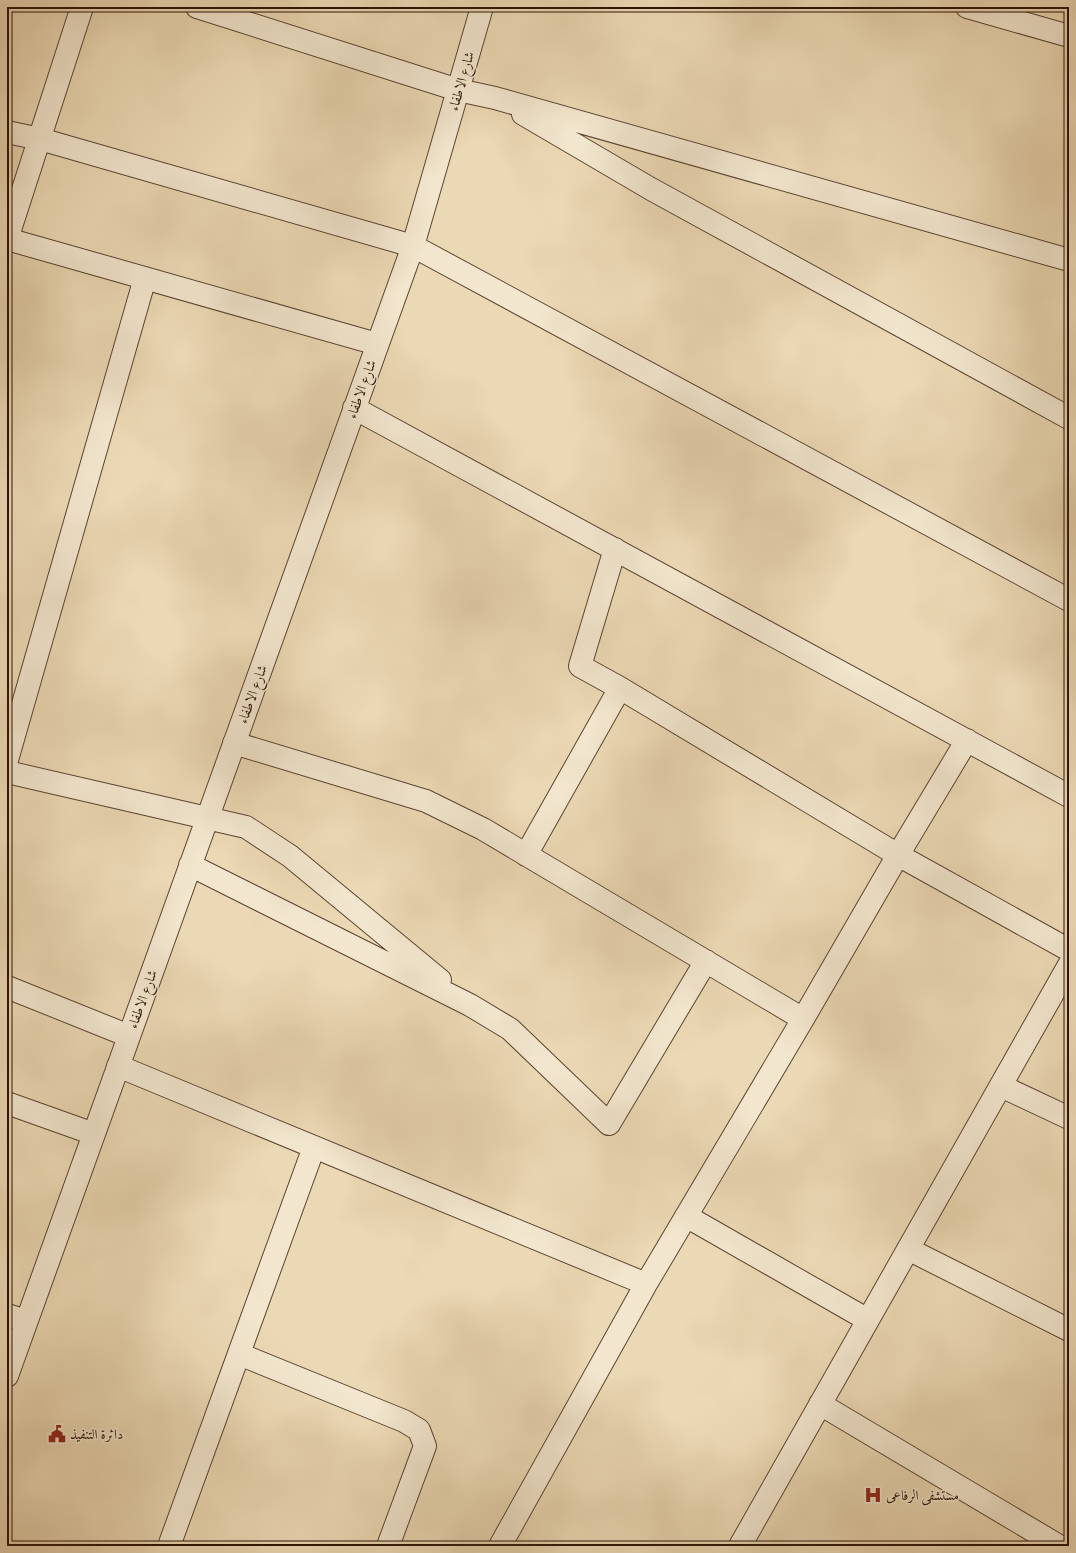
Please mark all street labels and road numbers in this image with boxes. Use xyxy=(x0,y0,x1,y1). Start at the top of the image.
street label: شارع الاطفاء xyxy=(445,49,481,114)
street label: شارع الاطفاء xyxy=(343,358,383,422)
street label: شارع الاطفاء xyxy=(234,663,274,727)
street label: شارع الاطفاء xyxy=(124,968,164,1032)

